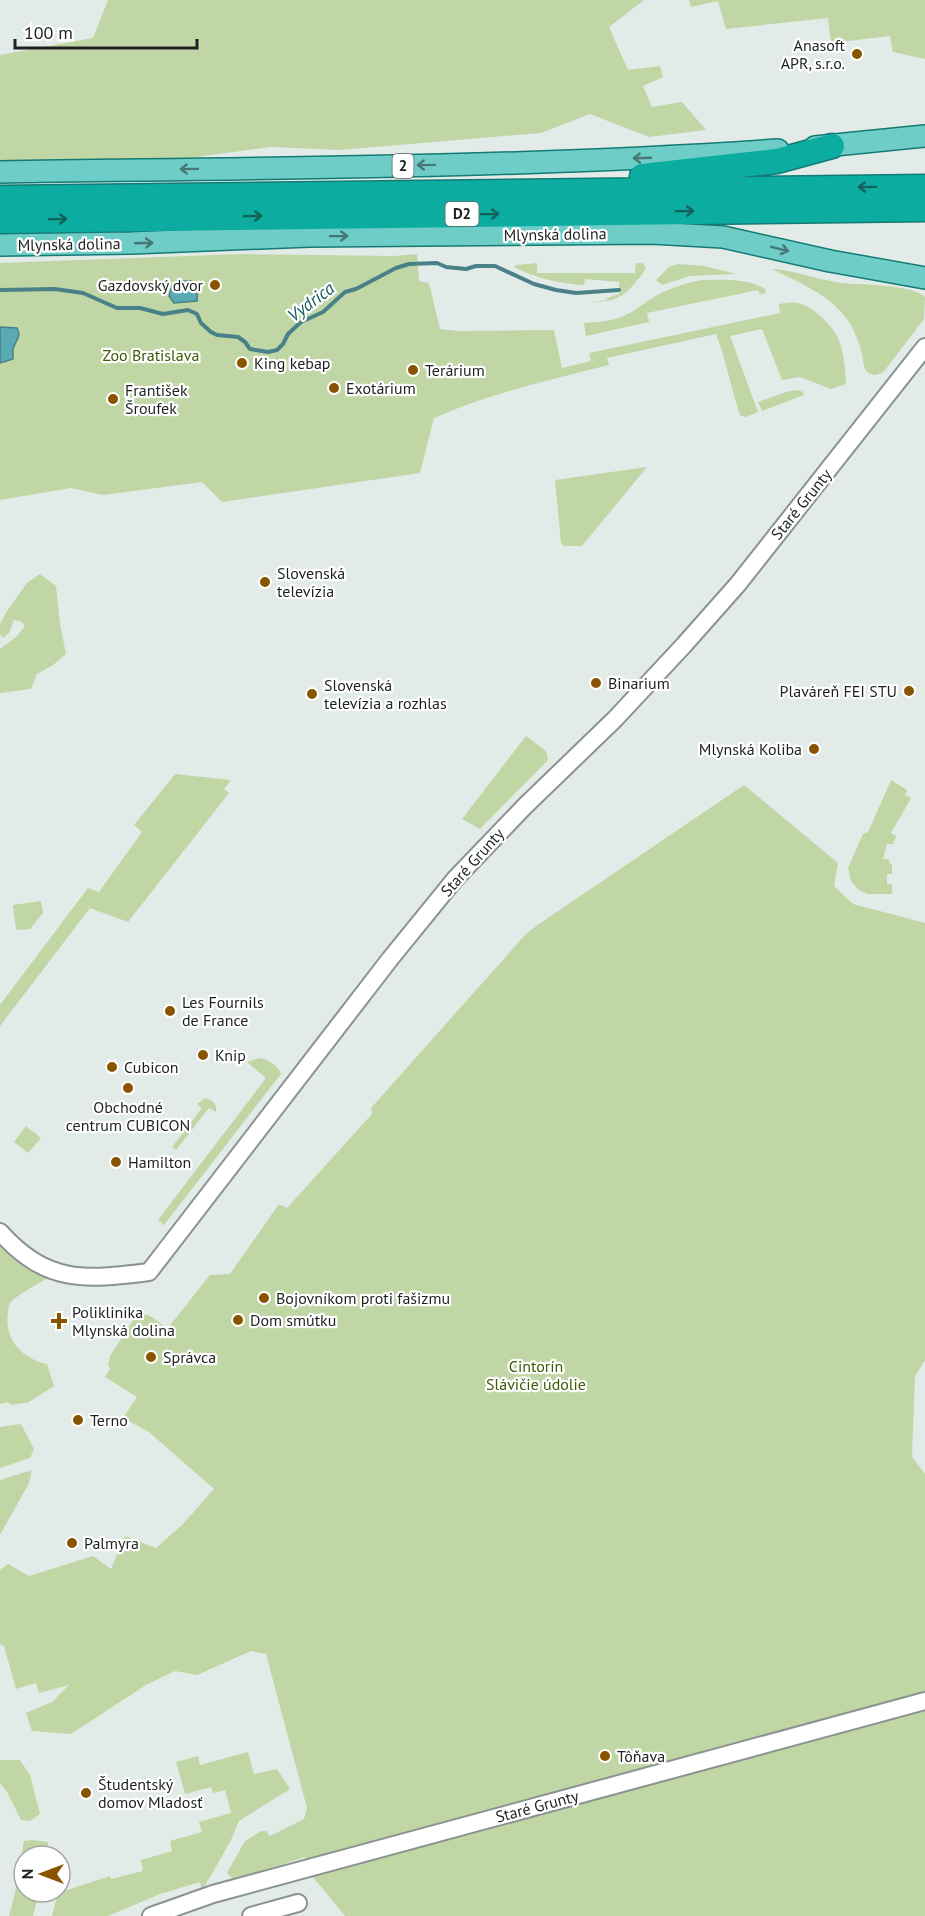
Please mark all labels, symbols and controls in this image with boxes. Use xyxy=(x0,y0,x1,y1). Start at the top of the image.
scale bar xyxy=(15,12,196,50)
text: 100 m xyxy=(24,21,73,44)
place label: Anasoft APR, s.r.o. xyxy=(781,35,846,73)
marker: Anasoft APR, s.r.o. xyxy=(850,47,864,61)
one-way arrow xyxy=(632,152,652,163)
road number: 2 xyxy=(392,154,414,178)
one-way arrow xyxy=(416,160,436,171)
one-way arrow xyxy=(179,163,199,175)
one-way arrow xyxy=(857,181,877,193)
road number: D2 xyxy=(446,202,478,226)
one-way arrow xyxy=(675,206,695,217)
one-way arrow xyxy=(480,208,500,219)
one-way arrow xyxy=(243,210,263,222)
one-way arrow xyxy=(48,214,68,225)
street label: Mlynská dolina xyxy=(503,223,607,245)
one-way arrow xyxy=(329,230,349,242)
street label: Mlynská dolina xyxy=(17,233,121,255)
one-way arrow xyxy=(134,237,154,248)
one-way arrow xyxy=(771,243,790,255)
place label: Gazdovský dvor xyxy=(98,275,204,295)
water label: Vydrica xyxy=(283,276,339,327)
marker: Gazdovský dvor xyxy=(208,278,222,292)
park label: Zoo Bratislava xyxy=(103,345,199,365)
place label: King kebap xyxy=(254,353,331,373)
marker: King kebap xyxy=(235,356,249,370)
place label: Terárium xyxy=(425,360,485,380)
marker: Terárium xyxy=(406,363,420,377)
place label: Exotárium xyxy=(346,378,416,398)
place label: František Šroufek xyxy=(125,380,188,418)
marker: Exotárium xyxy=(327,381,341,395)
marker: František Šroufek xyxy=(106,392,120,406)
street label: Staré Grunty xyxy=(766,464,836,543)
place label: Slovenská televízia xyxy=(277,563,345,601)
marker: Slovenská televízia xyxy=(258,575,272,589)
place label: Binarium xyxy=(608,673,670,693)
place label: Slovenská televízia a rozhlas xyxy=(324,675,447,713)
marker: Binarium xyxy=(589,676,603,690)
place label: Plaváreň FEI STU xyxy=(780,681,897,701)
marker: Plaváreň FEI STU xyxy=(902,684,916,698)
marker: Slovenská televízia a rozhlas xyxy=(305,687,319,701)
place label: Mlynská Koliba xyxy=(699,739,802,759)
marker: Mlynská Koliba xyxy=(807,742,821,756)
street label: Staré Grunty xyxy=(436,823,508,900)
place label: Les Fournils de France xyxy=(182,992,264,1030)
marker: Les Fournils de France xyxy=(163,1004,177,1018)
place label: Knip xyxy=(215,1045,246,1065)
marker: Knip xyxy=(196,1048,210,1062)
place label: Cubicon xyxy=(124,1057,179,1077)
marker: Cubicon xyxy=(105,1060,119,1074)
marker: Obchodné centrum CUBICON xyxy=(121,1081,135,1095)
place label: Obchodné centrum CUBICON xyxy=(66,1097,190,1135)
place label: Hamilton xyxy=(128,1152,191,1172)
marker: Hamilton xyxy=(109,1155,123,1169)
place label: Bojovníkom proti fašizmu xyxy=(276,1288,450,1308)
marker: Bojovníkom proti fašizmu xyxy=(257,1291,271,1305)
place label: Poliklinika Mlynská dolina xyxy=(72,1302,175,1340)
place label: Dom smútku xyxy=(250,1310,336,1330)
marker: Poliklinika Mlynská dolina xyxy=(50,1312,68,1330)
marker: Dom smútku xyxy=(231,1313,245,1327)
place label: Správca xyxy=(163,1347,216,1367)
marker: Správca xyxy=(144,1350,158,1364)
park label: Cintorín Slávičie údolie xyxy=(486,1356,586,1394)
place label: Terno xyxy=(90,1410,128,1430)
marker: Terno xyxy=(71,1413,85,1427)
place label: Palmyra xyxy=(84,1533,139,1553)
marker: Palmyra xyxy=(65,1536,79,1550)
place label: Tôňava xyxy=(617,1746,665,1766)
marker: Tôňava xyxy=(598,1749,612,1763)
place label: Študentský domov Mladosť xyxy=(98,1774,203,1812)
street label: Staré Grunty xyxy=(493,1785,581,1827)
marker: Študentský domov Mladosť xyxy=(79,1786,93,1800)
north arrow xyxy=(12,1844,72,1904)
text: N xyxy=(17,1869,37,1879)

